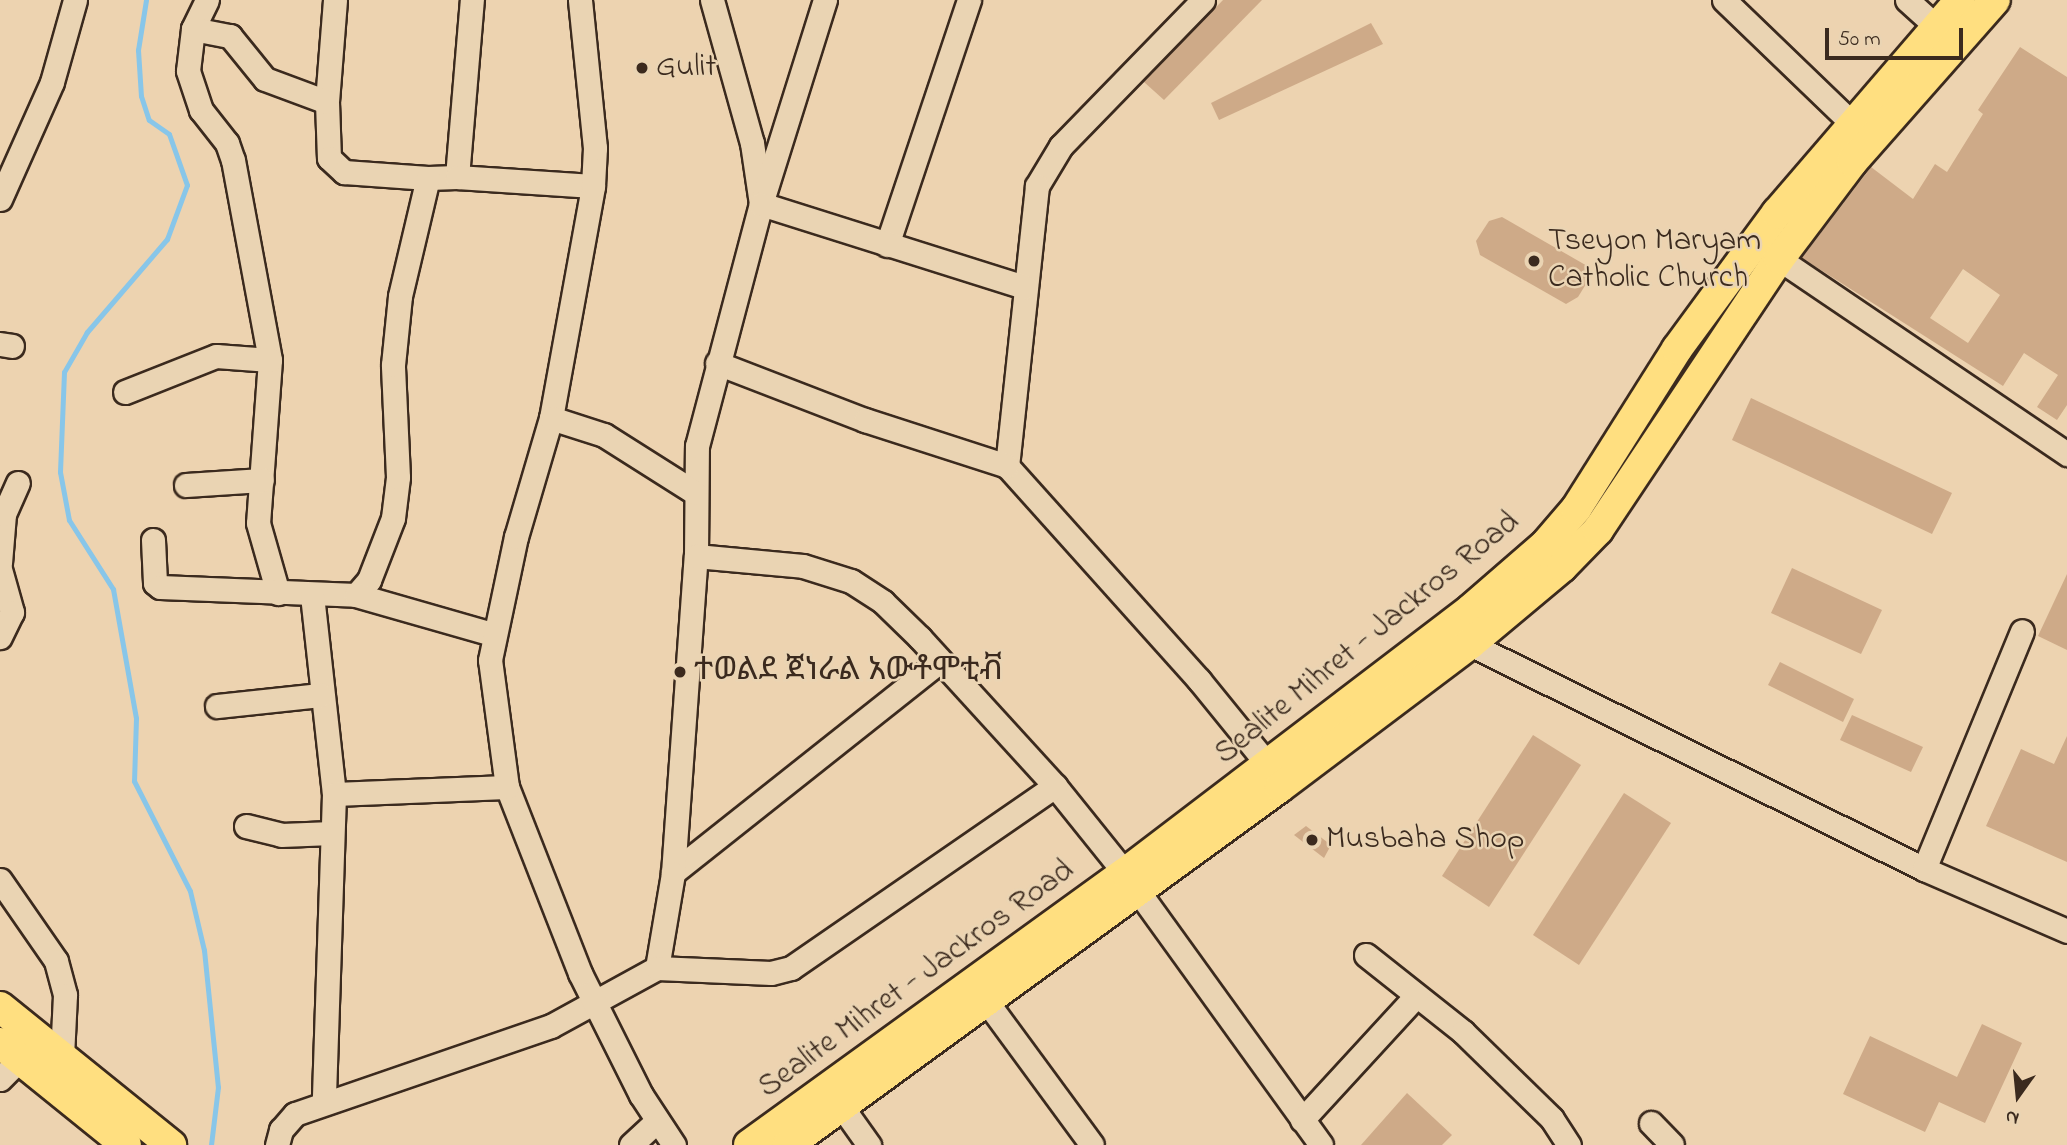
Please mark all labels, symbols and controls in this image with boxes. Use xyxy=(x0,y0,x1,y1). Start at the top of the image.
scale bar xyxy=(1829,14,1967,58)
text: 50 m xyxy=(1838,25,1881,55)
place label: Gulit xyxy=(656,49,716,87)
marker: Gulit xyxy=(634,60,650,76)
place label: Tseyon Maryam Catholic Church xyxy=(1548,224,1761,299)
marker: Tseyon Maryam Catholic Church xyxy=(1526,253,1542,269)
street label: Sealite Mihret - Jackros Road xyxy=(1208,504,1528,774)
place label: ተወልደ ጀነራል አውቶሞቲቭ xyxy=(694,653,1003,691)
marker: ተወልደ ጀነራል አውቶሞቲቭ xyxy=(672,664,688,680)
place label: Musbaha Shop xyxy=(1326,821,1524,859)
marker: Musbaha Shop xyxy=(1304,832,1320,848)
street label: Sealite Mihret - Jackros Road xyxy=(751,852,1083,1108)
north arrow xyxy=(1983,1061,2053,1131)
text: N xyxy=(2003,1102,2022,1131)

